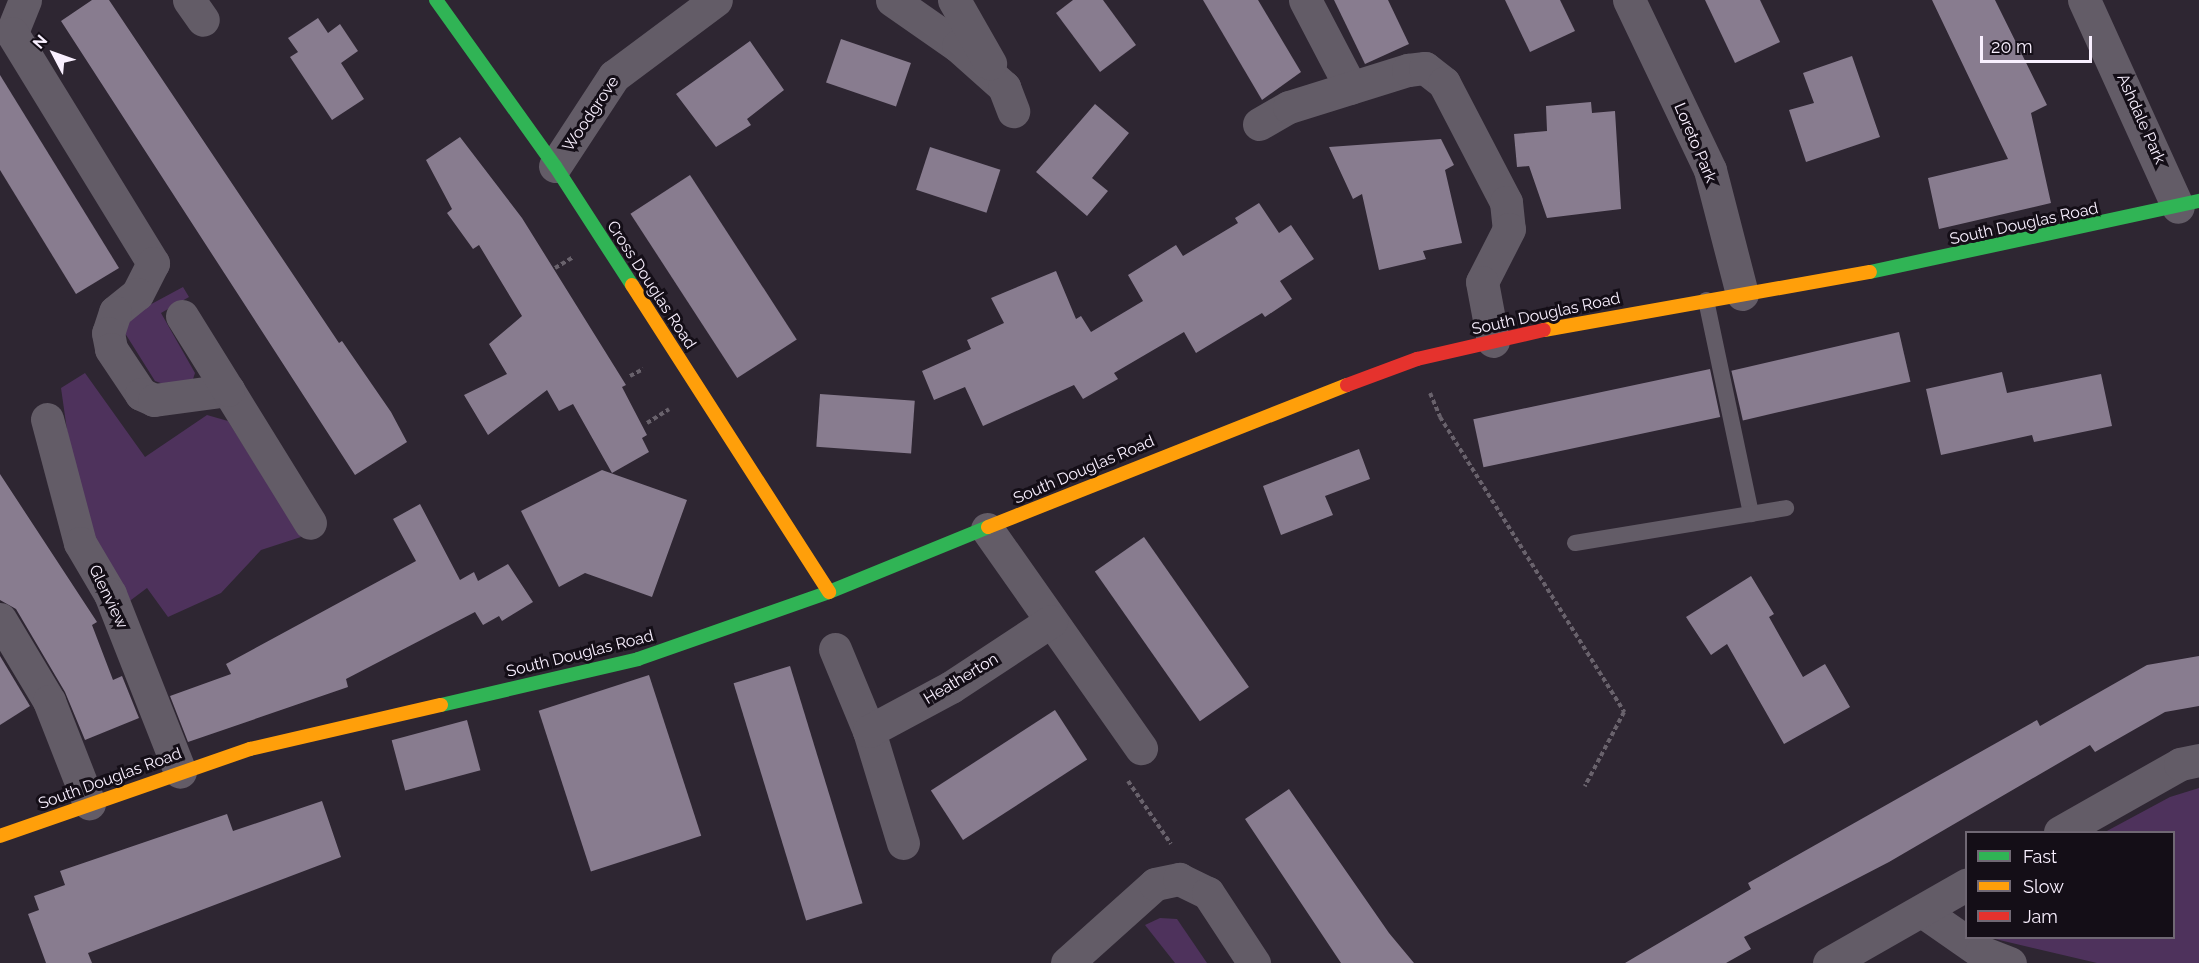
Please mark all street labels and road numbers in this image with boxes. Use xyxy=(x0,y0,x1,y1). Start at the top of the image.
street label: Ashdale Park xyxy=(2113,71,2169,167)
street label: Woodgrove xyxy=(559,73,623,155)
street label: Loreto Park xyxy=(1670,100,1720,186)
street label: South Douglas Road xyxy=(1948,199,2100,249)
street label: Cross Douglas Road xyxy=(602,217,700,353)
street label: South Douglas Road xyxy=(1470,289,1622,339)
street label: South Douglas Road xyxy=(1011,432,1157,508)
street label: Glenview xyxy=(84,562,132,632)
street label: South Douglas Road xyxy=(504,626,656,682)
street label: Heatherton xyxy=(920,649,1002,709)
street label: South Douglas Road xyxy=(36,744,184,814)

